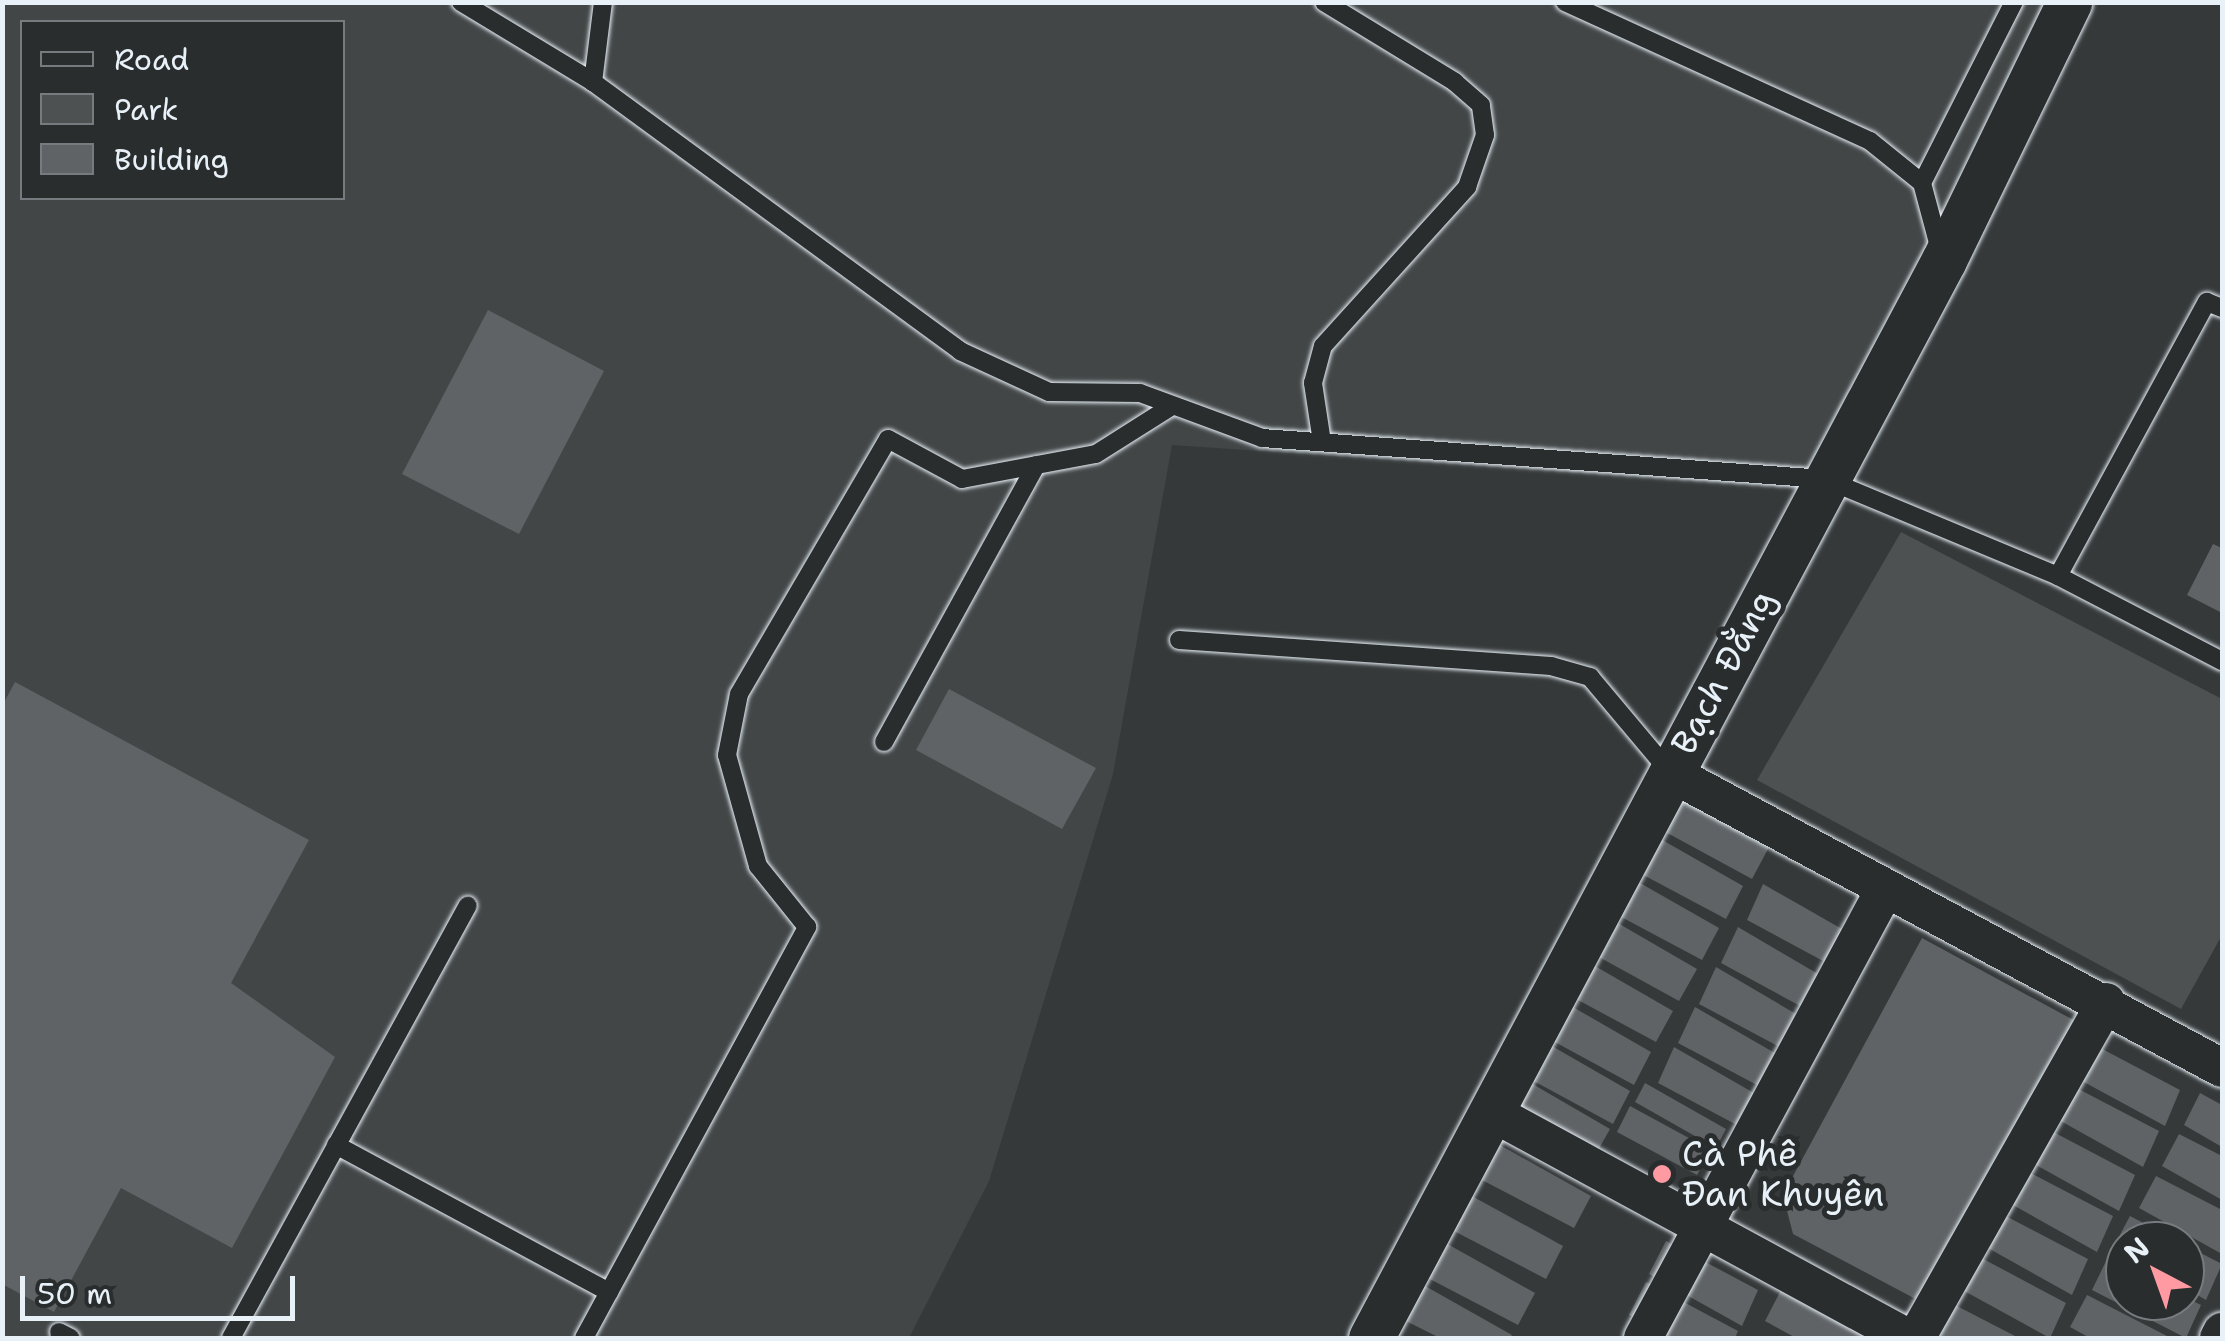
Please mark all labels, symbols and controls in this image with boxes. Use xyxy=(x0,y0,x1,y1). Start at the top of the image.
legend xyxy=(20,20,345,200)
text: Road xyxy=(114,39,189,80)
text: Park xyxy=(114,89,178,130)
text: Building xyxy=(114,139,229,180)
street label: Bạch Đằng xyxy=(1662,583,1784,761)
place label: Cà Phê Đan Khuyên xyxy=(1682,1133,1884,1215)
marker: Cà Phê Đan Khuyên xyxy=(1651,1163,1673,1185)
north arrow xyxy=(2105,1221,2205,1321)
text: N xyxy=(2116,1228,2157,1271)
scale bar xyxy=(25,1256,300,1318)
text: 50 m xyxy=(37,1273,112,1314)

